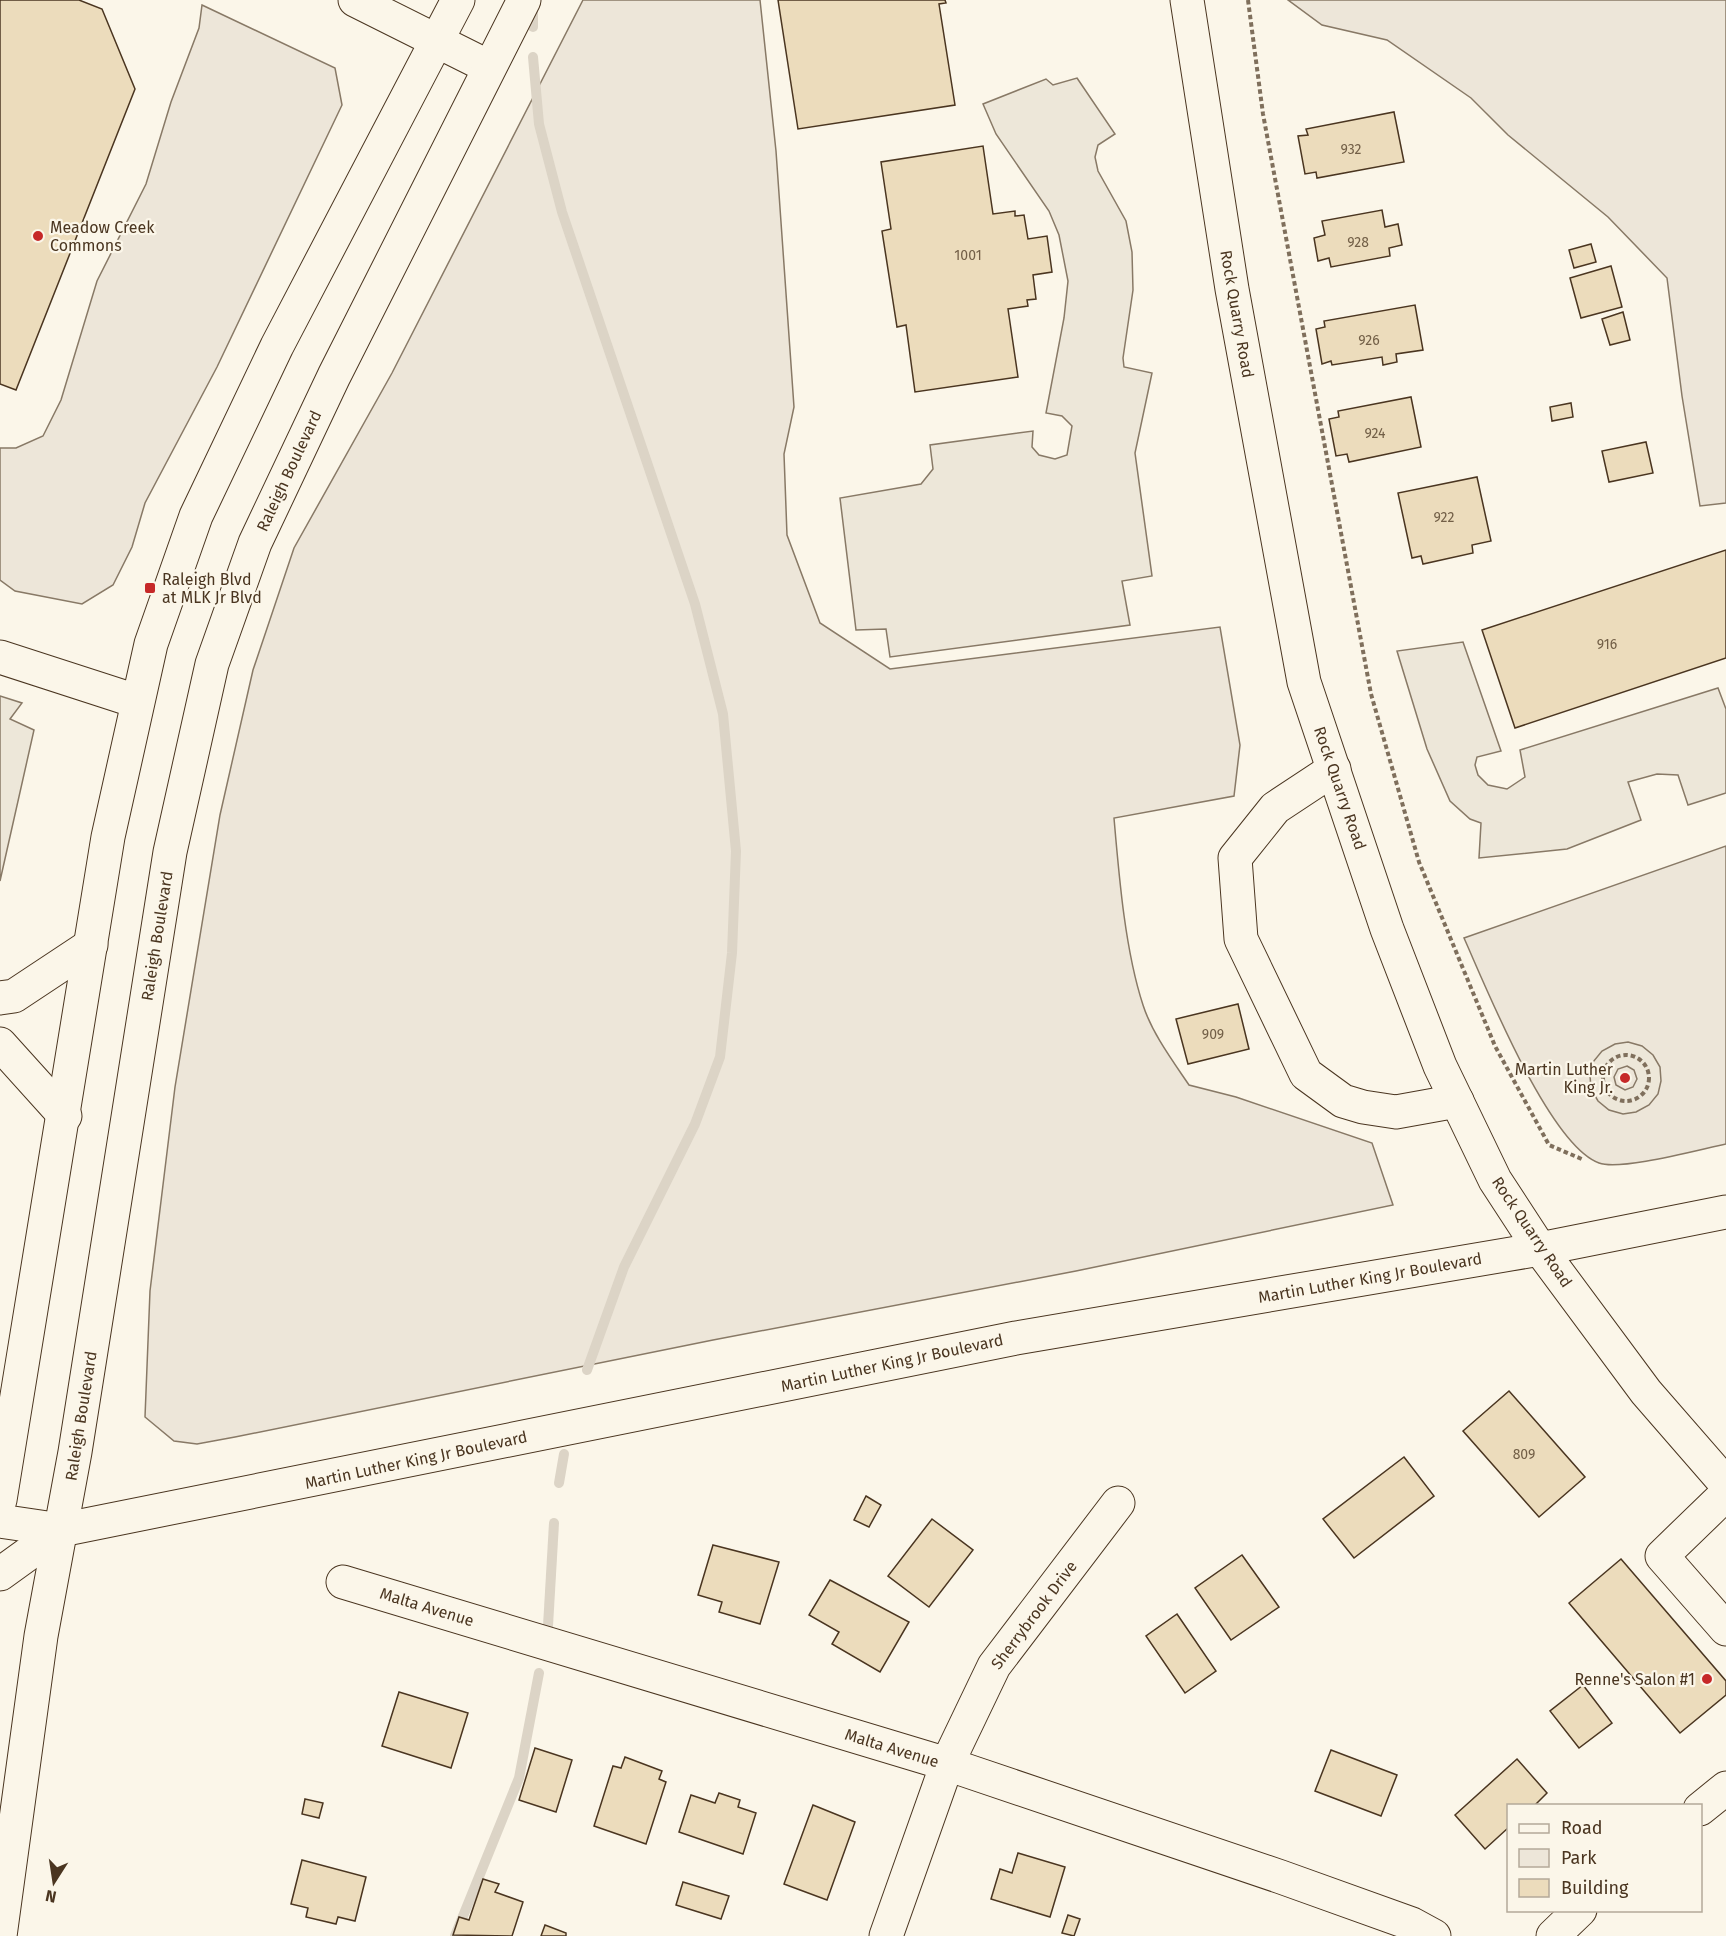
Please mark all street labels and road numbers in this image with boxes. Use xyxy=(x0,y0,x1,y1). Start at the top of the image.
street label: Rock Quarry Road xyxy=(1216,249,1258,379)
street label: Raleigh Boulevard xyxy=(253,408,325,534)
street label: Rock Quarry Road xyxy=(1310,724,1370,852)
street label: Raleigh Boulevard xyxy=(137,870,177,1002)
street label: Rock Quarry Road xyxy=(1488,1173,1576,1291)
street label: Martin Luther King Jr Boulevard xyxy=(1257,1249,1483,1307)
street label: Martin Luther King Jr Boulevard xyxy=(779,1330,1005,1396)
street label: Raleigh Boulevard xyxy=(61,1350,101,1482)
street label: Martin Luther King Jr Boulevard xyxy=(303,1427,529,1493)
street label: Sherrybrook Drive xyxy=(987,1557,1081,1673)
street label: Malta Avenue xyxy=(378,1584,476,1630)
street label: Malta Avenue xyxy=(843,1725,941,1771)

